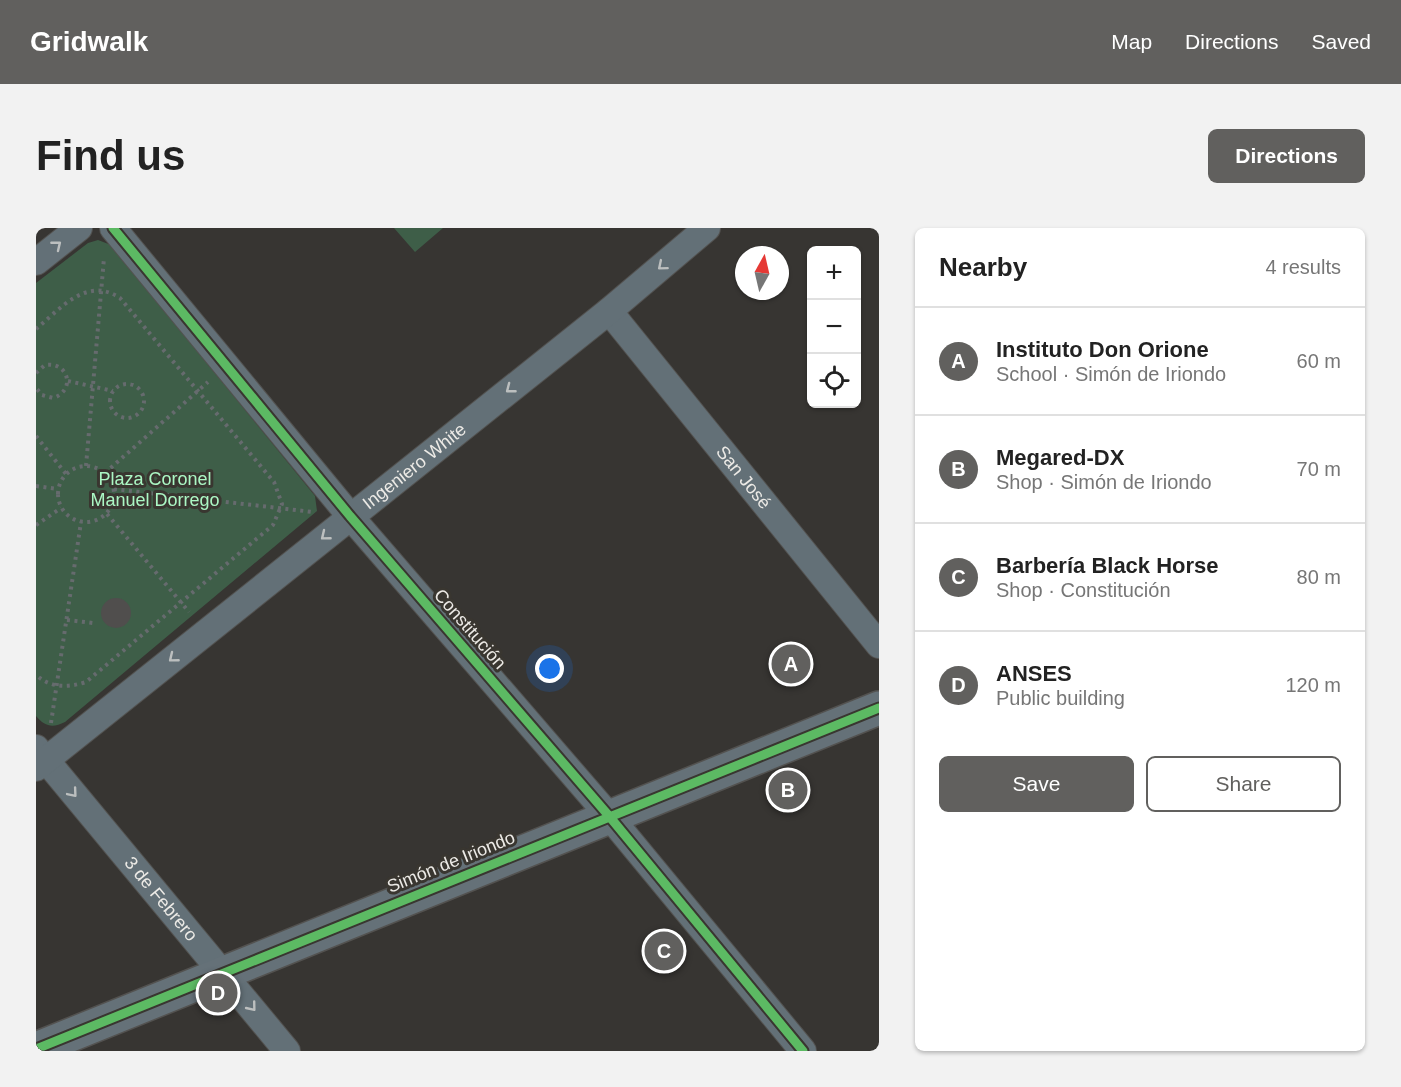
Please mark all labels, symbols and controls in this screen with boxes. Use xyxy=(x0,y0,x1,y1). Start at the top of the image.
text: Gridwalk xyxy=(30,26,148,57)
text: Map xyxy=(1111,30,1152,53)
text: Directions xyxy=(1185,30,1278,53)
text: Saved xyxy=(1311,30,1371,53)
button: Directions xyxy=(1208,129,1365,183)
text: Find us xyxy=(36,132,185,179)
one-way arrow xyxy=(51,242,62,253)
north arrow xyxy=(735,246,789,300)
map controls xyxy=(807,246,861,408)
button: + xyxy=(807,246,861,300)
text: Nearby xyxy=(939,252,1027,282)
text: 4 results xyxy=(1265,256,1341,278)
one-way arrow xyxy=(658,259,669,270)
button: − xyxy=(807,300,861,354)
text: Instituto Don Orione xyxy=(996,337,1209,362)
text: A xyxy=(951,350,966,372)
text: 60 m xyxy=(1297,350,1341,372)
button: locate xyxy=(807,354,861,408)
text: School · Simón de Iriondo xyxy=(996,363,1226,385)
one-way arrow xyxy=(506,381,517,392)
street label: Ingeniero White xyxy=(359,419,470,513)
street label: San José xyxy=(712,442,775,513)
text: Megared-DX xyxy=(996,445,1124,470)
text: B xyxy=(951,458,966,480)
text: 70 m xyxy=(1297,458,1341,480)
park label: Plaza Coronel Manuel Dorrego xyxy=(90,469,220,510)
text: Shop · Simón de Iriondo xyxy=(996,471,1212,493)
one-way arrow xyxy=(321,529,332,540)
text: Barbería Black Horse xyxy=(996,553,1219,578)
text: C xyxy=(951,566,966,588)
text: 80 m xyxy=(1297,566,1341,588)
text: Shop · Constitución xyxy=(996,579,1171,601)
street label: Constitución xyxy=(430,585,510,673)
pin: A xyxy=(772,642,810,686)
one-way arrow xyxy=(169,650,180,661)
your location xyxy=(535,654,564,683)
text: ANSES xyxy=(996,661,1072,686)
text: D xyxy=(951,674,966,696)
text: 120 m xyxy=(1285,674,1341,696)
text: Public building xyxy=(996,687,1125,709)
button: Save xyxy=(939,756,1134,812)
button: Share xyxy=(1146,756,1341,812)
pin: B xyxy=(768,768,807,812)
one-way arrow xyxy=(66,786,77,797)
street label: Simón de Iriondo xyxy=(384,827,518,897)
street label: 3 de Febrero xyxy=(120,853,202,945)
pin: C xyxy=(644,928,684,974)
pin: D xyxy=(198,970,237,1016)
one-way arrow xyxy=(244,1001,255,1012)

